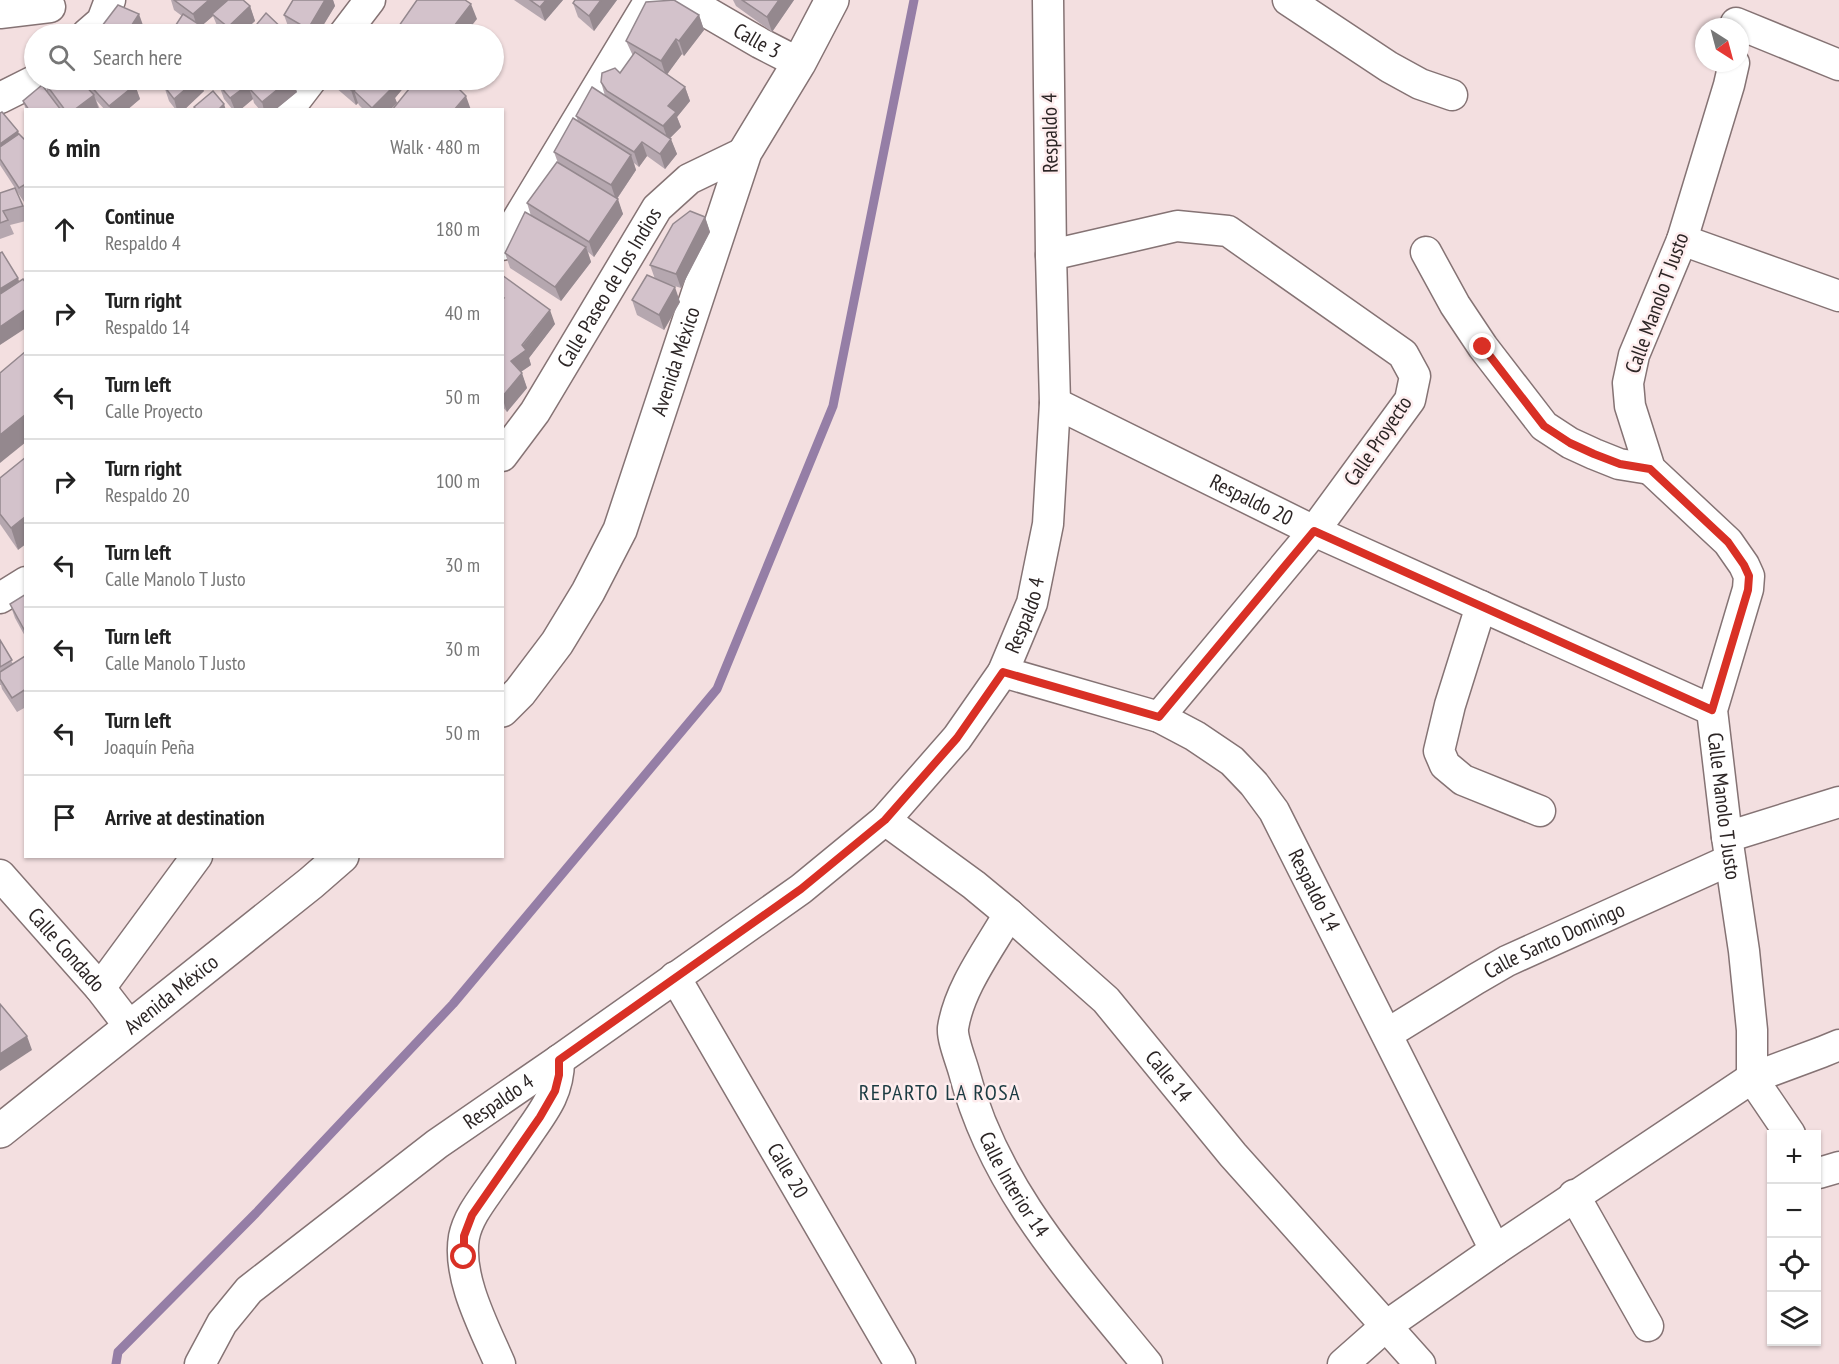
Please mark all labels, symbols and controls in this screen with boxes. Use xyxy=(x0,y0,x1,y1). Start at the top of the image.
street label: Calle 3 xyxy=(729,16,786,64)
north arrow xyxy=(1695,18,1749,72)
search box xyxy=(24,24,504,90)
icon: search xyxy=(45,41,78,74)
text: Search here xyxy=(93,43,182,71)
street label: Respaldo 4 xyxy=(1035,92,1064,173)
text: 6 min xyxy=(48,131,101,164)
text: Walk · 480 m xyxy=(390,134,480,160)
text: Continue xyxy=(105,202,175,230)
street label: Calle Paseo de Los Indios xyxy=(551,202,667,372)
icon: ahead xyxy=(48,213,81,246)
text: 180 m xyxy=(436,216,480,242)
street label: Calle Manolo T Justo xyxy=(1619,229,1694,377)
text: Respaldo 4 xyxy=(105,230,181,256)
text: Turn right xyxy=(105,286,182,314)
icon: right xyxy=(48,297,81,330)
text: 40 m xyxy=(445,300,480,326)
street label: Avenida México xyxy=(645,303,706,419)
text: Respaldo 14 xyxy=(105,314,190,340)
route end xyxy=(1469,333,1495,359)
text: Turn left xyxy=(105,370,171,398)
icon: left xyxy=(48,381,81,414)
text: 50 m xyxy=(445,384,480,410)
street label: Calle Proyecto xyxy=(1338,391,1418,491)
text: Calle Proyecto xyxy=(105,398,203,424)
text: Turn right xyxy=(105,454,182,482)
icon: right xyxy=(48,465,81,498)
text: 100 m xyxy=(436,468,480,494)
street label: Respaldo 20 xyxy=(1206,468,1297,531)
text: Respaldo 20 xyxy=(105,482,190,508)
text: Turn left xyxy=(105,538,171,566)
icon: left xyxy=(48,549,81,582)
text: 30 m xyxy=(445,552,480,578)
text: Calle Manolo T Justo xyxy=(105,566,246,592)
street label: Respaldo 4 xyxy=(998,574,1050,657)
text: Turn left xyxy=(105,622,171,650)
icon: left xyxy=(48,633,81,666)
text: 30 m xyxy=(445,636,480,662)
text: Calle Manolo T Justo xyxy=(105,650,246,676)
text: Turn left xyxy=(105,706,171,734)
icon: left xyxy=(48,717,81,750)
text: 50 m xyxy=(445,720,480,746)
street label: Calle Manolo T Justo xyxy=(1702,731,1747,881)
text: Joaquín Peña xyxy=(105,734,195,760)
icon: arrive xyxy=(48,801,81,834)
text: Arrive at destination xyxy=(105,803,265,831)
street label: Respaldo 14 xyxy=(1282,844,1347,936)
street label: Calle Santo Domingo xyxy=(1479,896,1629,985)
street label: Calle Condado xyxy=(22,902,111,997)
street label: Avenida México xyxy=(118,948,224,1040)
street label: Calle 14 xyxy=(1140,1044,1199,1108)
street label: Respaldo 4 xyxy=(458,1067,539,1135)
district label: REPARTO LA ROSA xyxy=(859,1078,1021,1106)
street label: Calle Interior 14 xyxy=(973,1128,1056,1243)
map controls xyxy=(1767,1130,1821,1346)
button: + xyxy=(1767,1130,1821,1184)
street label: Calle 20 xyxy=(761,1138,815,1203)
button: − xyxy=(1767,1184,1821,1238)
button: locate xyxy=(1767,1238,1821,1292)
route start xyxy=(450,1243,476,1269)
button: layers xyxy=(1767,1292,1821,1346)

